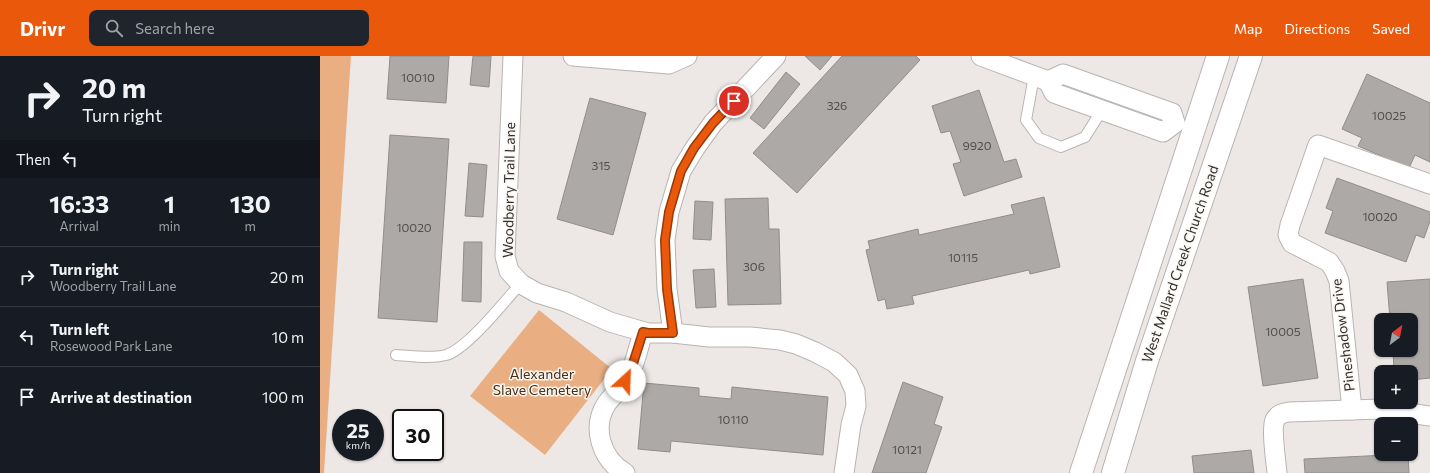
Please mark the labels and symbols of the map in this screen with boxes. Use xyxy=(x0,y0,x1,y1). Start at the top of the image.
house number: 10010 xyxy=(401,70,435,84)
pin xyxy=(717,84,751,118)
house number: 326 xyxy=(827,98,847,112)
house number: 10025 xyxy=(1372,108,1406,122)
street label: Woodberry Trail Lane xyxy=(499,122,518,258)
house number: 9920 xyxy=(963,138,992,152)
house number: 315 xyxy=(592,158,611,172)
street label: West Mallard Creek Church Road xyxy=(1138,163,1221,365)
house number: 10020 xyxy=(1362,209,1398,223)
house number: 10020 xyxy=(396,220,432,234)
house number: 10115 xyxy=(948,250,978,264)
house number: 306 xyxy=(743,259,765,273)
street label: Pineshadow Drive xyxy=(1327,278,1358,392)
north arrow xyxy=(1374,313,1418,357)
house number: 10005 xyxy=(1265,324,1301,338)
position arrow xyxy=(604,360,646,402)
park label: Alexander Slave Cemetery xyxy=(493,365,591,398)
speed limit sign: 30 xyxy=(392,409,444,461)
house number: 10110 xyxy=(717,412,749,426)
house number: 10121 xyxy=(892,442,922,456)

